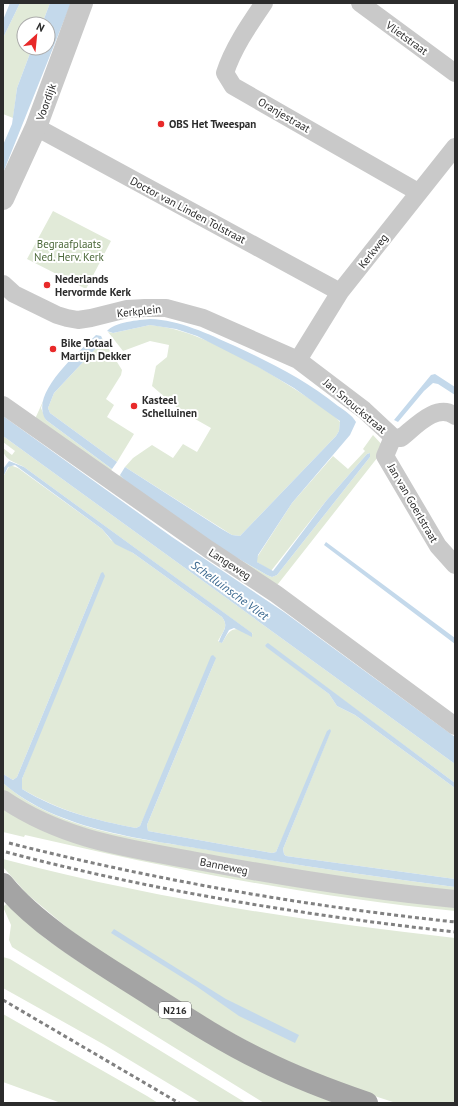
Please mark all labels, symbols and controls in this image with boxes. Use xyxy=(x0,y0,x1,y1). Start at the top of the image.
north arrow xyxy=(16,16,56,56)
street label: Vlietstraat xyxy=(382,18,431,58)
text: N xyxy=(34,19,47,35)
street label: Voordijk xyxy=(33,81,59,123)
street label: Oranjestraat xyxy=(255,94,313,136)
place label: OBS Het Tweespan xyxy=(169,117,256,131)
marker: OBS Het Tweespan xyxy=(156,119,166,129)
street label: Doctor van Linden Tolstraat xyxy=(128,174,249,247)
street label: Kerkweg xyxy=(355,231,391,271)
park label: Begraafplaats Ned. Herv. Kerk xyxy=(34,237,105,264)
place label: Nederlands Hervormde Kerk xyxy=(55,272,131,299)
marker: Nederlands Hervormde Kerk xyxy=(42,280,52,290)
street label: Kerkplein xyxy=(116,302,162,320)
place label: Bike Totaal Martijn Dekker xyxy=(61,336,131,363)
marker: Bike Totaal Martijn Dekker xyxy=(48,344,58,354)
street label: Jan Snouckstraat xyxy=(320,375,390,437)
place label: Kasteel Schelluinen xyxy=(142,393,197,420)
marker: Kasteel Schelluinen xyxy=(129,401,139,411)
street label: Jan van Goerlstraat xyxy=(384,460,441,545)
street label: Langeweg xyxy=(206,545,254,583)
water label: Schelluinsche Vliet xyxy=(188,557,273,624)
street label: Banneweg xyxy=(199,854,249,878)
road number: N216 xyxy=(159,1002,191,1018)

